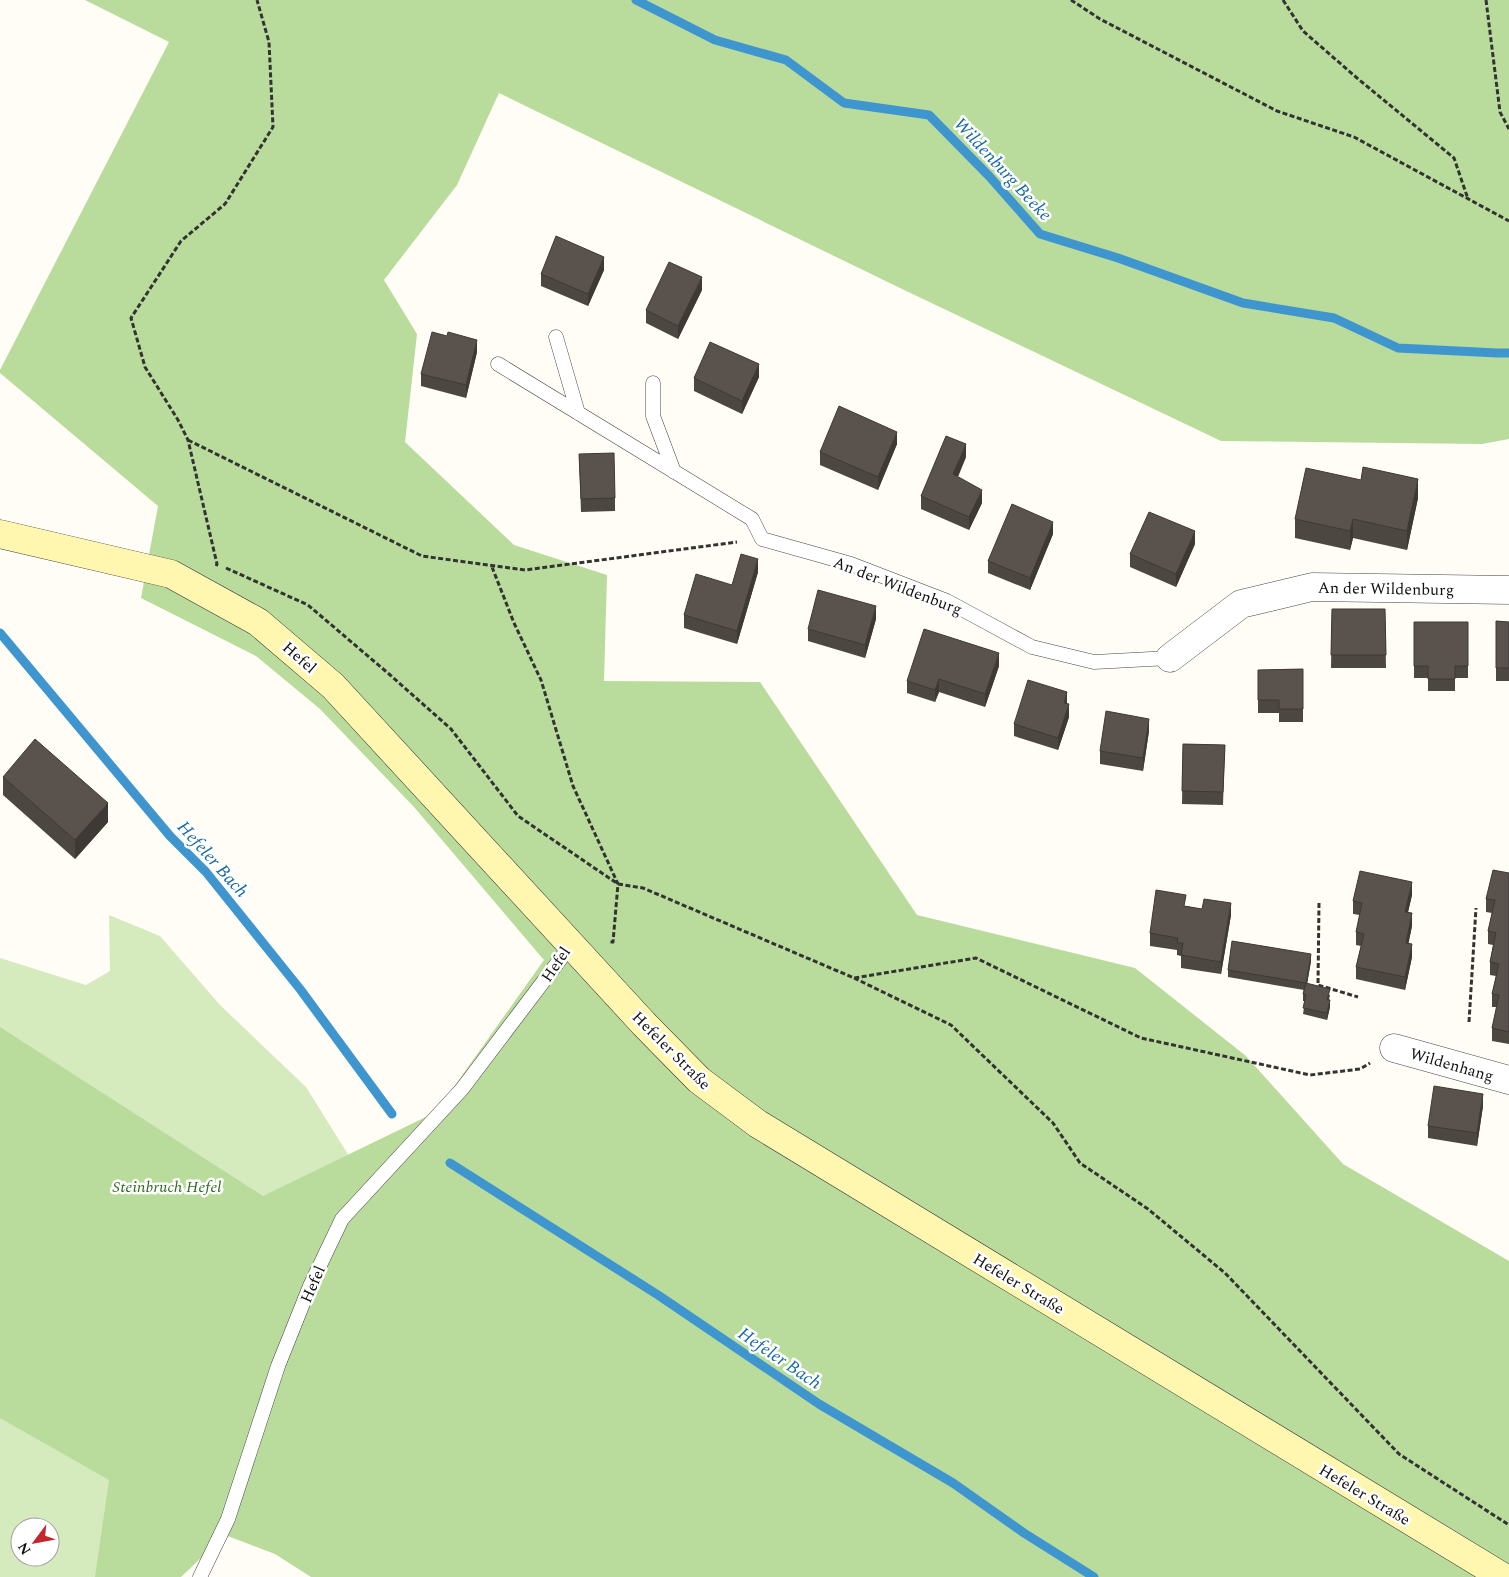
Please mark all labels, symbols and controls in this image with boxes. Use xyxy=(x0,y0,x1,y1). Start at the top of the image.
water label: Wildenburg Beeke xyxy=(947,111,1058,227)
street label: An der Wildenburg xyxy=(830,550,966,622)
street label: An der Wildenburg xyxy=(1318,576,1454,602)
street label: Hefel xyxy=(277,636,322,679)
water label: Hefeler Bach xyxy=(171,815,255,904)
street label: Hefel xyxy=(535,942,577,987)
street label: Hefeler Straße xyxy=(626,1006,716,1096)
street label: Wildenhang xyxy=(1407,1042,1497,1088)
park label: Steinbruch Hefel xyxy=(112,1175,222,1199)
street label: Hefeler Straße xyxy=(968,1247,1069,1321)
street label: Hefel xyxy=(294,1262,332,1307)
water label: Hefeler Bach xyxy=(733,1321,827,1396)
street label: Hefeler Straße xyxy=(1314,1458,1415,1532)
north arrow xyxy=(10,1517,60,1567)
text: N xyxy=(12,1538,36,1559)

